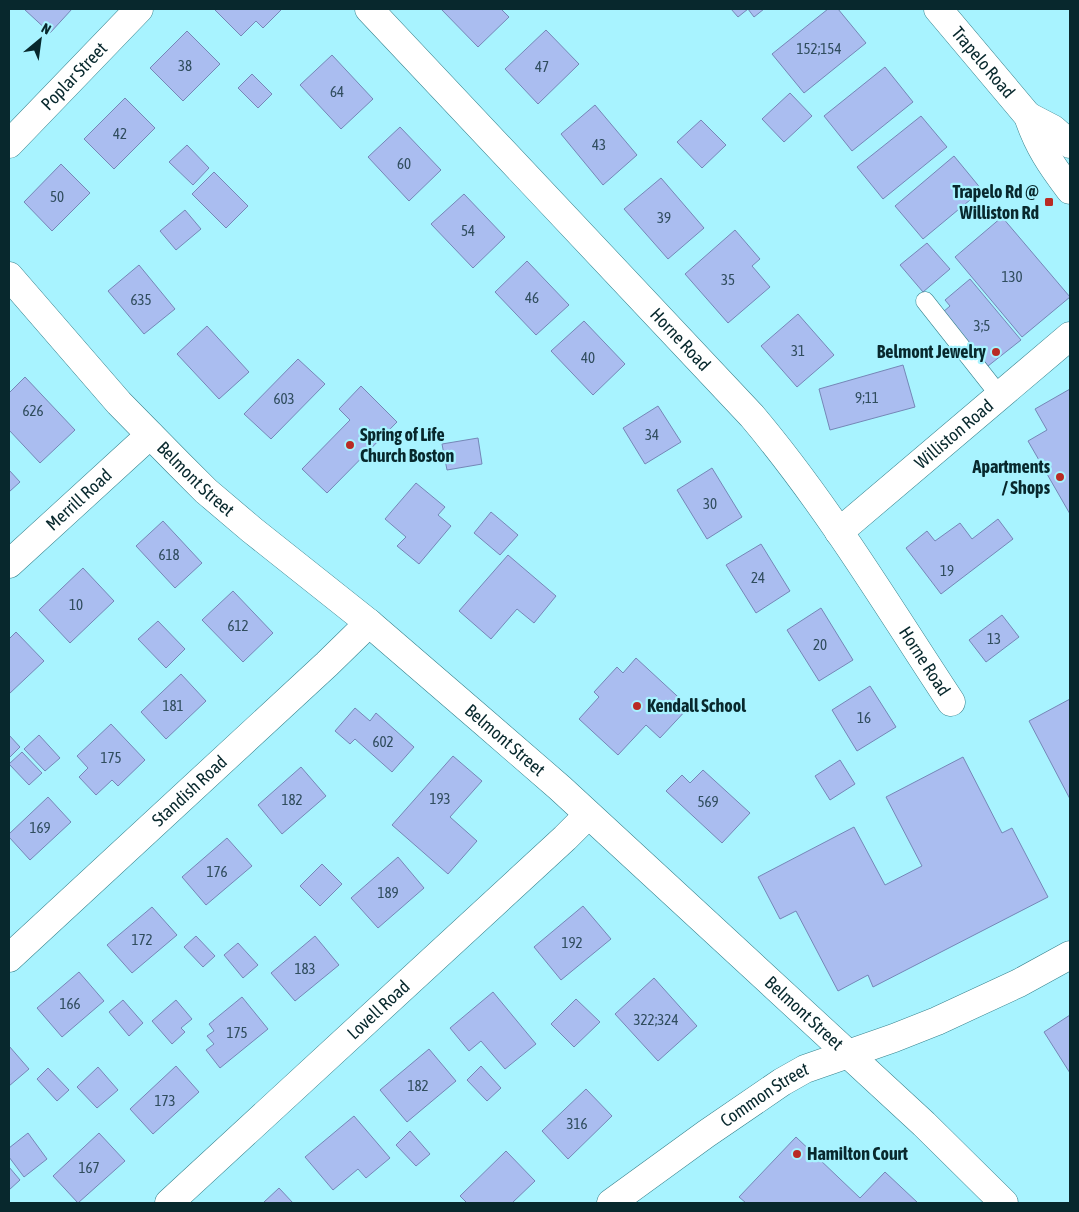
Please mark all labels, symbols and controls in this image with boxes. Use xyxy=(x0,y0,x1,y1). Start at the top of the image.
north arrow xyxy=(15,15,65,65)
text: N xyxy=(39,20,54,38)
street label: Trapelo Road xyxy=(947,22,1019,102)
street label: Poplar Street xyxy=(36,38,111,114)
house number: 152;154 xyxy=(797,40,841,57)
house number: 38 xyxy=(178,57,192,74)
house number: 47 xyxy=(535,58,549,75)
house number: 64 xyxy=(330,83,344,100)
house number: 42 xyxy=(113,125,127,142)
house number: 43 xyxy=(592,136,606,153)
house number: 60 xyxy=(397,155,411,172)
place label: Trapelo Rd @ Williston Rd xyxy=(953,181,1039,223)
house number: 50 xyxy=(50,188,64,205)
marker: Trapelo Rd @ Williston Rd xyxy=(1043,196,1055,208)
house number: 39 xyxy=(657,209,671,226)
house number: 54 xyxy=(461,222,475,239)
house number: 130 xyxy=(1001,268,1023,285)
house number: 35 xyxy=(721,271,735,288)
house number: 46 xyxy=(525,289,539,306)
house number: 635 xyxy=(130,291,152,308)
street label: Horne Road xyxy=(646,304,715,375)
house number: 3;5 xyxy=(974,317,990,334)
place label: Belmont Jewelry xyxy=(877,341,987,362)
house number: 31 xyxy=(791,342,805,359)
marker: Belmont Jewelry xyxy=(990,346,1002,358)
house number: 40 xyxy=(581,349,595,366)
house number: 9;11 xyxy=(855,389,879,406)
house number: 603 xyxy=(273,390,295,407)
street label: Williston Road xyxy=(910,395,997,473)
house number: 626 xyxy=(22,402,44,419)
place label: Spring of Life Church Boston xyxy=(360,424,454,466)
house number: 34 xyxy=(645,426,659,443)
street label: Belmont Street xyxy=(153,437,239,520)
marker: Spring of Life Church Boston xyxy=(344,439,356,451)
place label: Apartments / Shops xyxy=(972,456,1051,498)
street label: Merrill Road xyxy=(42,464,116,535)
marker: Apartments / Shops xyxy=(1054,471,1066,483)
house number: 30 xyxy=(703,495,717,512)
house number: 618 xyxy=(158,546,180,563)
house number: 19 xyxy=(940,562,954,579)
house number: 24 xyxy=(751,569,765,586)
house number: 10 xyxy=(69,596,83,613)
house number: 612 xyxy=(227,617,249,634)
street label: Horne Road xyxy=(895,623,955,700)
house number: 13 xyxy=(987,630,1001,647)
house number: 20 xyxy=(813,636,827,653)
place label: Kendall School xyxy=(647,695,746,716)
house number: 181 xyxy=(162,697,184,714)
street label: Belmont Street xyxy=(461,700,549,780)
marker: Kendall School xyxy=(631,700,643,712)
house number: 16 xyxy=(857,709,871,726)
house number: 602 xyxy=(372,733,394,750)
house number: 175 xyxy=(100,749,122,766)
street label: Standish Road xyxy=(147,751,231,830)
house number: 193 xyxy=(429,790,451,807)
house number: 182 xyxy=(281,791,303,808)
house number: 569 xyxy=(697,793,719,810)
house number: 169 xyxy=(29,819,51,836)
house number: 176 xyxy=(206,863,228,880)
house number: 189 xyxy=(377,884,399,901)
house number: 172 xyxy=(131,931,153,948)
house number: 192 xyxy=(561,934,583,951)
house number: 183 xyxy=(294,960,316,977)
street label: Belmont Street xyxy=(761,972,848,1054)
street label: Lovell Road xyxy=(343,976,414,1043)
house number: 166 xyxy=(59,995,81,1012)
house number: 322;324 xyxy=(634,1011,678,1028)
house number: 175 xyxy=(226,1024,248,1041)
street label: Common Street xyxy=(716,1058,811,1131)
house number: 182 xyxy=(407,1077,429,1094)
house number: 173 xyxy=(154,1092,176,1109)
house number: 316 xyxy=(566,1115,588,1132)
place label: Hamilton Court xyxy=(807,1143,909,1164)
marker: Hamilton Court xyxy=(791,1148,803,1160)
house number: 167 xyxy=(78,1159,100,1176)

